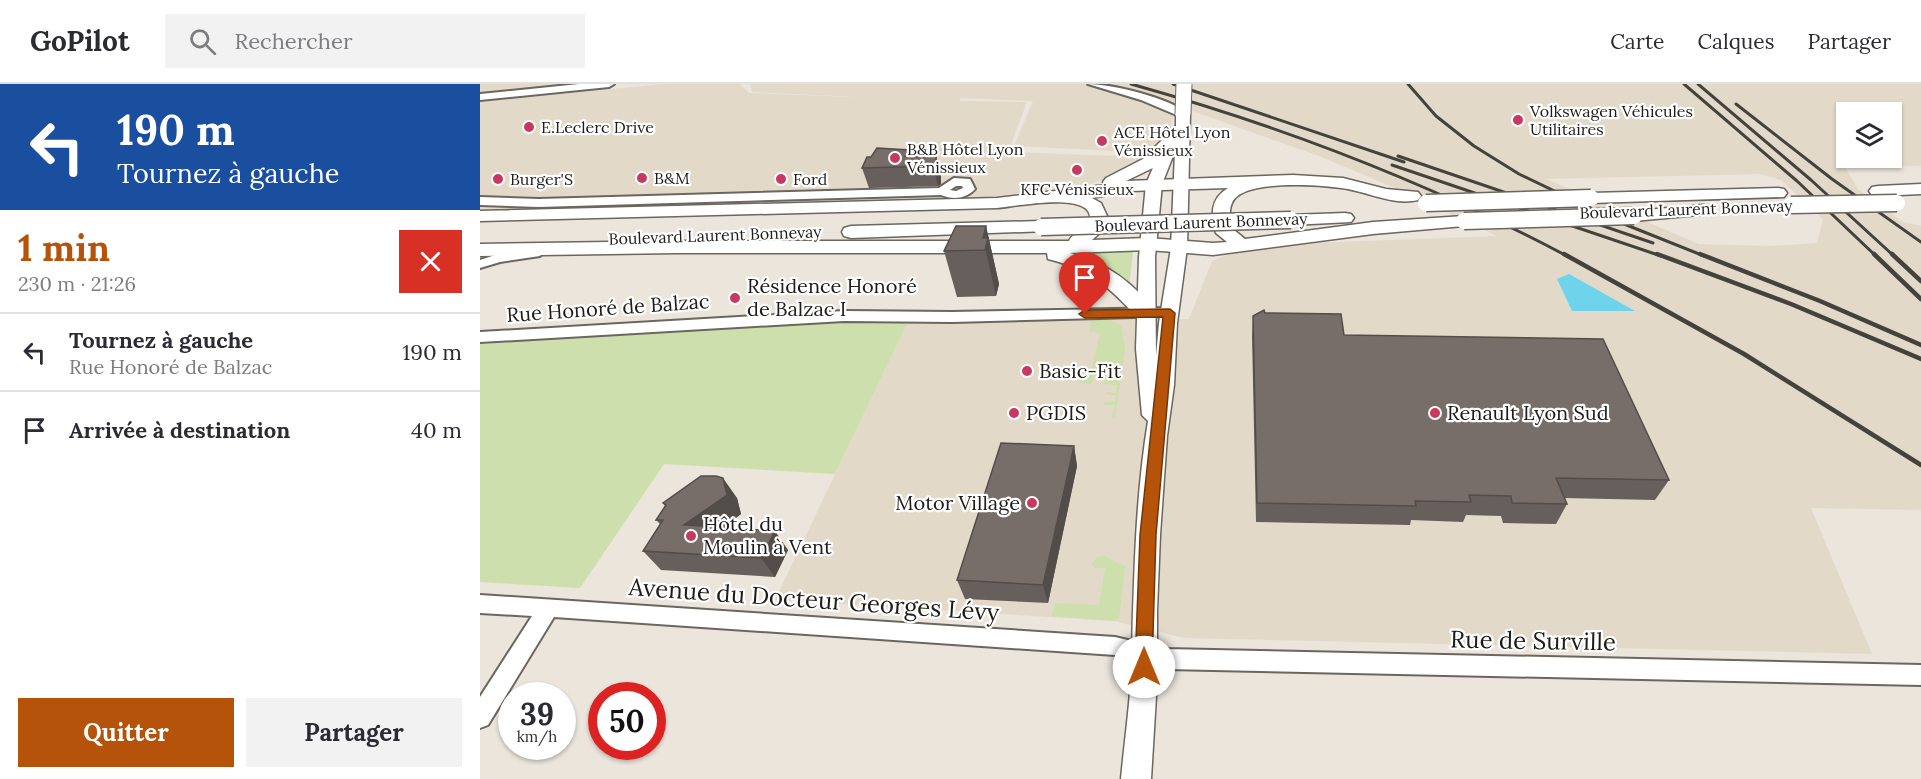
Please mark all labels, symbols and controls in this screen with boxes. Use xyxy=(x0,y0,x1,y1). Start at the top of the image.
search box xyxy=(165,14,585,68)
text: GoPilot xyxy=(30,23,129,59)
icon: search xyxy=(186,25,219,58)
text: Rechercher xyxy=(234,27,352,55)
text: Carte xyxy=(1610,28,1664,55)
text: Calques xyxy=(1697,28,1774,55)
text: Partager xyxy=(1807,28,1891,55)
place label: Volkswagen Véhicules Utilitaires xyxy=(1529,101,1693,139)
map controls xyxy=(1836,102,1902,168)
button: layers xyxy=(1836,102,1902,168)
text: 190 m xyxy=(117,103,235,157)
icon: left xyxy=(18,108,96,186)
marker: Volkswagen Véhicules Utilitaires xyxy=(1511,113,1525,127)
place label: E.Leclerc Drive xyxy=(541,117,654,137)
marker: E.Leclerc Drive xyxy=(522,120,536,134)
place label: ACE Hôtel Lyon Vénissieux xyxy=(1113,122,1231,160)
marker: ACE Hôtel Lyon Vénissieux xyxy=(1095,134,1109,148)
place label: B&B Hôtel Lyon Vénissieux xyxy=(906,139,1024,177)
marker: B&B Hôtel Lyon Vénissieux xyxy=(888,151,902,165)
text: Tournez à gauche xyxy=(117,156,340,190)
marker: KFC Vénissieux xyxy=(1070,163,1084,177)
place label: B&M xyxy=(654,168,690,188)
place label: Burger'S xyxy=(510,169,573,189)
place label: Ford xyxy=(793,169,828,189)
marker: B&M xyxy=(635,171,649,185)
marker: Burger'S xyxy=(491,172,505,186)
marker: Ford xyxy=(774,172,788,186)
place label: KFC Vénissieux xyxy=(1020,179,1134,199)
street label: Boulevard Laurent Bonnevay xyxy=(1579,195,1793,223)
street label: Boulevard Laurent Bonnevay xyxy=(1094,208,1308,236)
street label: Boulevard Laurent Bonnevay xyxy=(608,221,822,249)
text: 1 min xyxy=(18,225,110,271)
button: close xyxy=(399,230,462,293)
pin xyxy=(1059,252,1110,314)
icon: arrive xyxy=(1068,261,1101,294)
text: 230 m · 21:26 xyxy=(18,271,136,296)
place label: Résidence Honoré de Balzac I xyxy=(747,273,917,321)
street label: Rue Honoré de Balzac xyxy=(506,288,710,327)
marker: Résidence Honoré de Balzac I xyxy=(728,291,742,305)
text: Tournez à gauche xyxy=(69,326,253,354)
icon: left xyxy=(18,336,51,369)
text: 190 m xyxy=(402,338,462,366)
text: Rue Honoré de Balzac xyxy=(69,354,272,379)
place label: Basic-Fit xyxy=(1039,358,1122,383)
marker: Basic-Fit xyxy=(1020,364,1034,378)
place label: PGDIS xyxy=(1026,400,1086,425)
place label: Renault Lyon Sud xyxy=(1447,400,1609,425)
marker: PGDIS xyxy=(1007,406,1021,420)
marker: Renault Lyon Sud xyxy=(1428,406,1442,420)
icon: arrive xyxy=(18,414,51,447)
text: Arrivée à destination xyxy=(69,416,290,444)
text: 40 m xyxy=(411,416,462,444)
place label: Motor Village xyxy=(895,490,1020,515)
marker: Motor Village xyxy=(1025,496,1039,510)
place label: Hôtel du Moulin à Vent xyxy=(703,511,832,559)
marker: Hôtel du Moulin à Vent xyxy=(684,529,698,543)
street label: Avenue du Docteur Georges Lévy xyxy=(627,571,1001,628)
street label: Rue de Surville xyxy=(1450,624,1616,657)
position arrow xyxy=(1112,635,1176,699)
speed limit sign: 50 xyxy=(588,682,666,760)
text: 39 xyxy=(520,695,554,733)
button: Quitter xyxy=(18,698,234,767)
button: Partager xyxy=(246,698,462,767)
text: km/h xyxy=(517,727,557,746)

